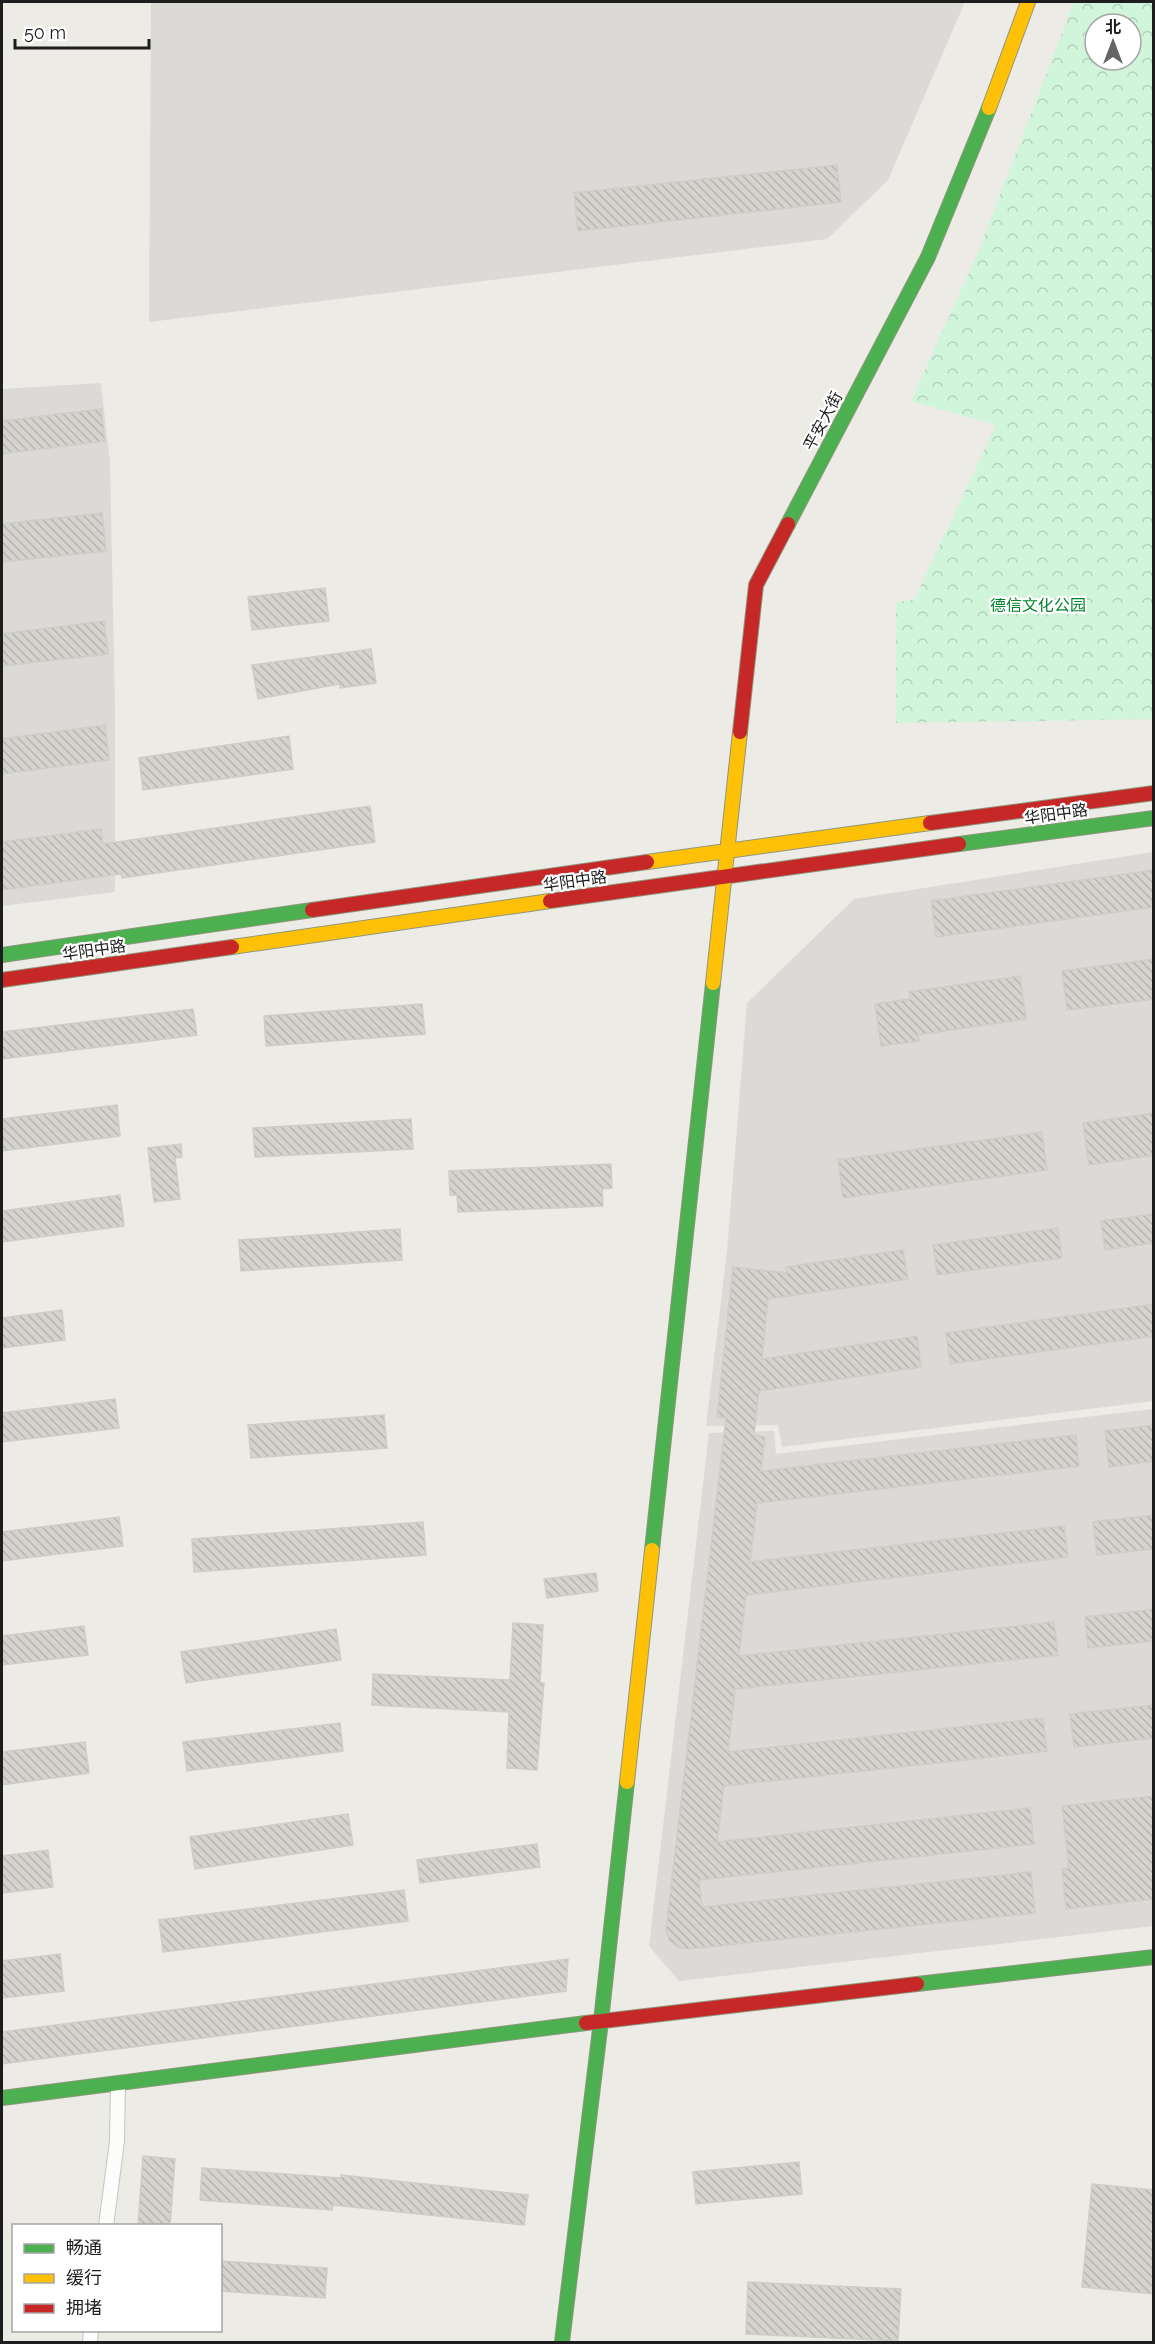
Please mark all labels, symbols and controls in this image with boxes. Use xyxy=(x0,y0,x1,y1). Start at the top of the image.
scale bar xyxy=(15,12,148,50)
north arrow xyxy=(1083,12,1143,72)
text: 北 xyxy=(1105,18,1121,37)
text: 50 m xyxy=(24,22,66,43)
street label: 平安大街 xyxy=(800,388,846,454)
park label: 德信文化公园 xyxy=(990,596,1086,615)
street label: 华阳中路 xyxy=(1023,800,1089,828)
street label: 华阳中路 xyxy=(542,867,608,895)
street label: 华阳中路 xyxy=(61,936,127,964)
legend xyxy=(12,2224,222,2332)
text: 畅通 xyxy=(66,2237,102,2258)
text: 缓行 xyxy=(66,2267,102,2288)
text: 拥堵 xyxy=(66,2297,102,2318)

